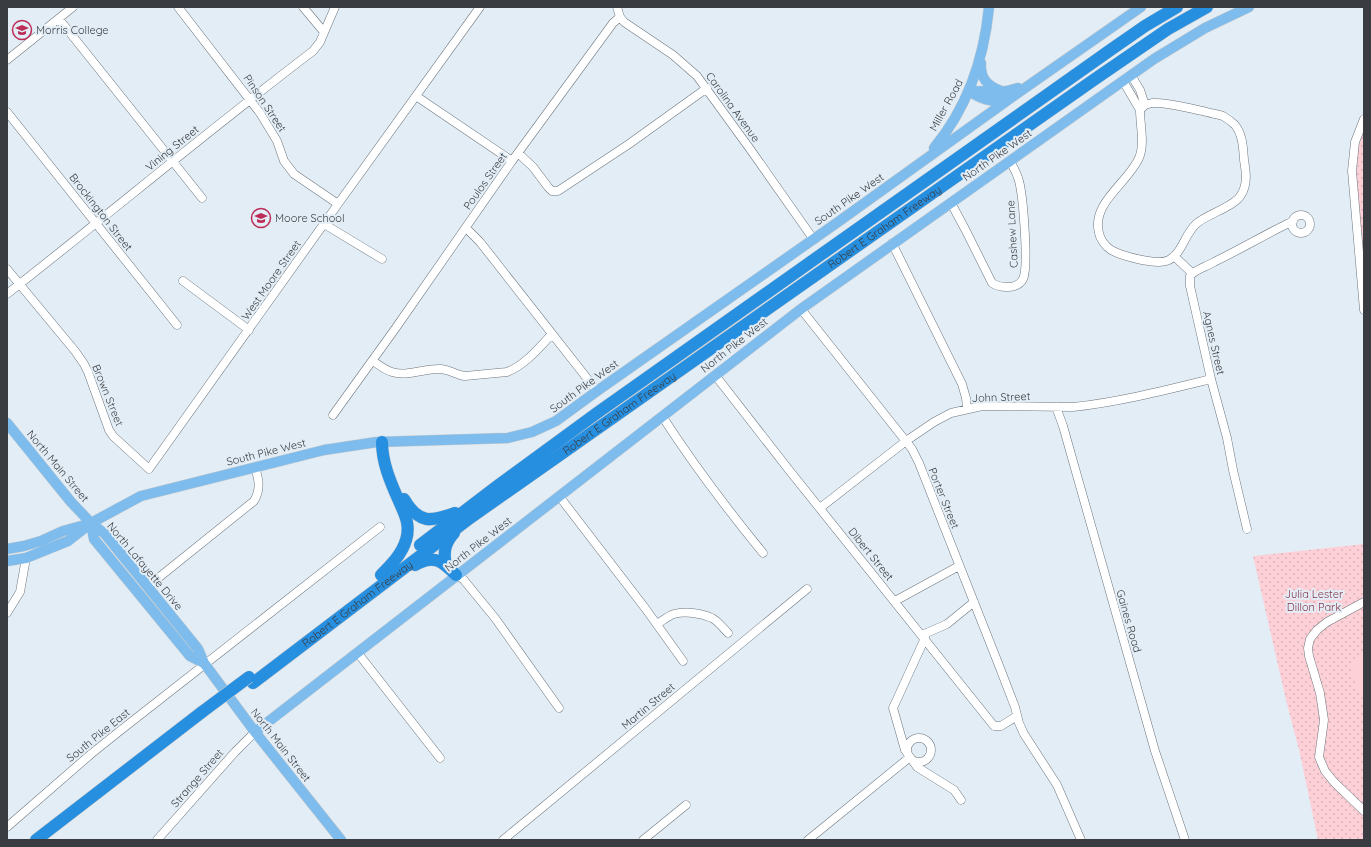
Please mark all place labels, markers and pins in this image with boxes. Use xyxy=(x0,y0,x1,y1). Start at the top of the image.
school or university icon: Morris College xyxy=(11,19,33,41)
place label: Morris College xyxy=(36,23,109,37)
school or university icon: Moore School xyxy=(250,207,272,229)
place label: Moore School xyxy=(275,211,345,225)

